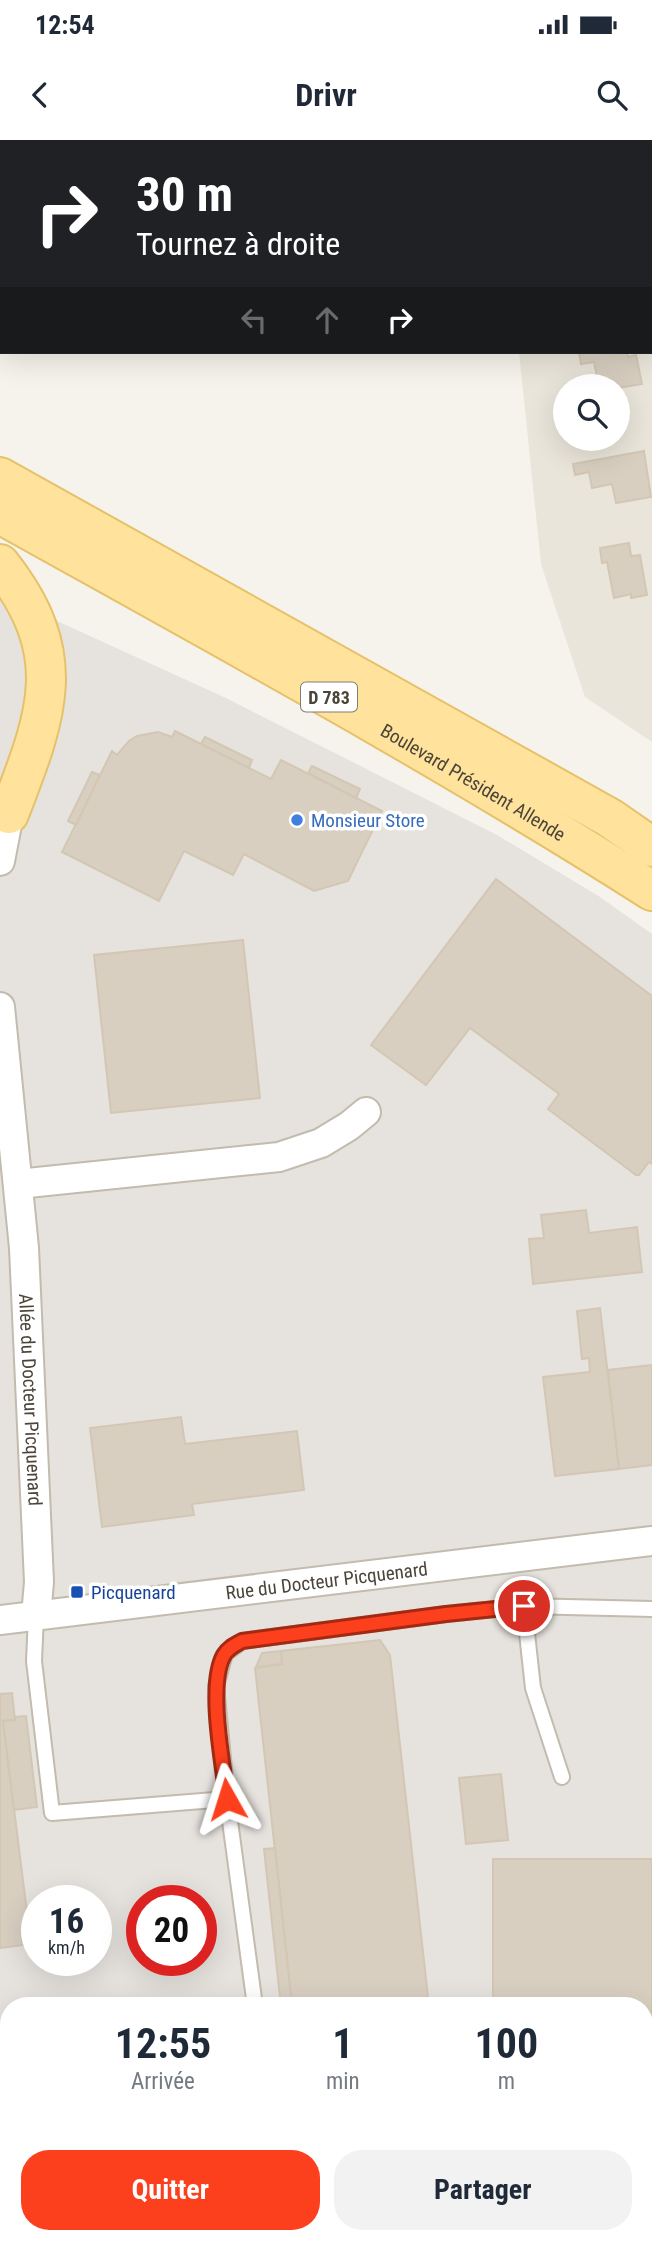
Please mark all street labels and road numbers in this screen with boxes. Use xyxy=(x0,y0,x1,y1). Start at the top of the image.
road number: D 783 xyxy=(301,682,357,712)
street label: Boulevard Président Allende xyxy=(377,719,570,846)
street label: Allée du Docteur Picquenard xyxy=(15,1293,47,1506)
street label: Rue du Docteur Picquenard xyxy=(224,1557,429,1604)

